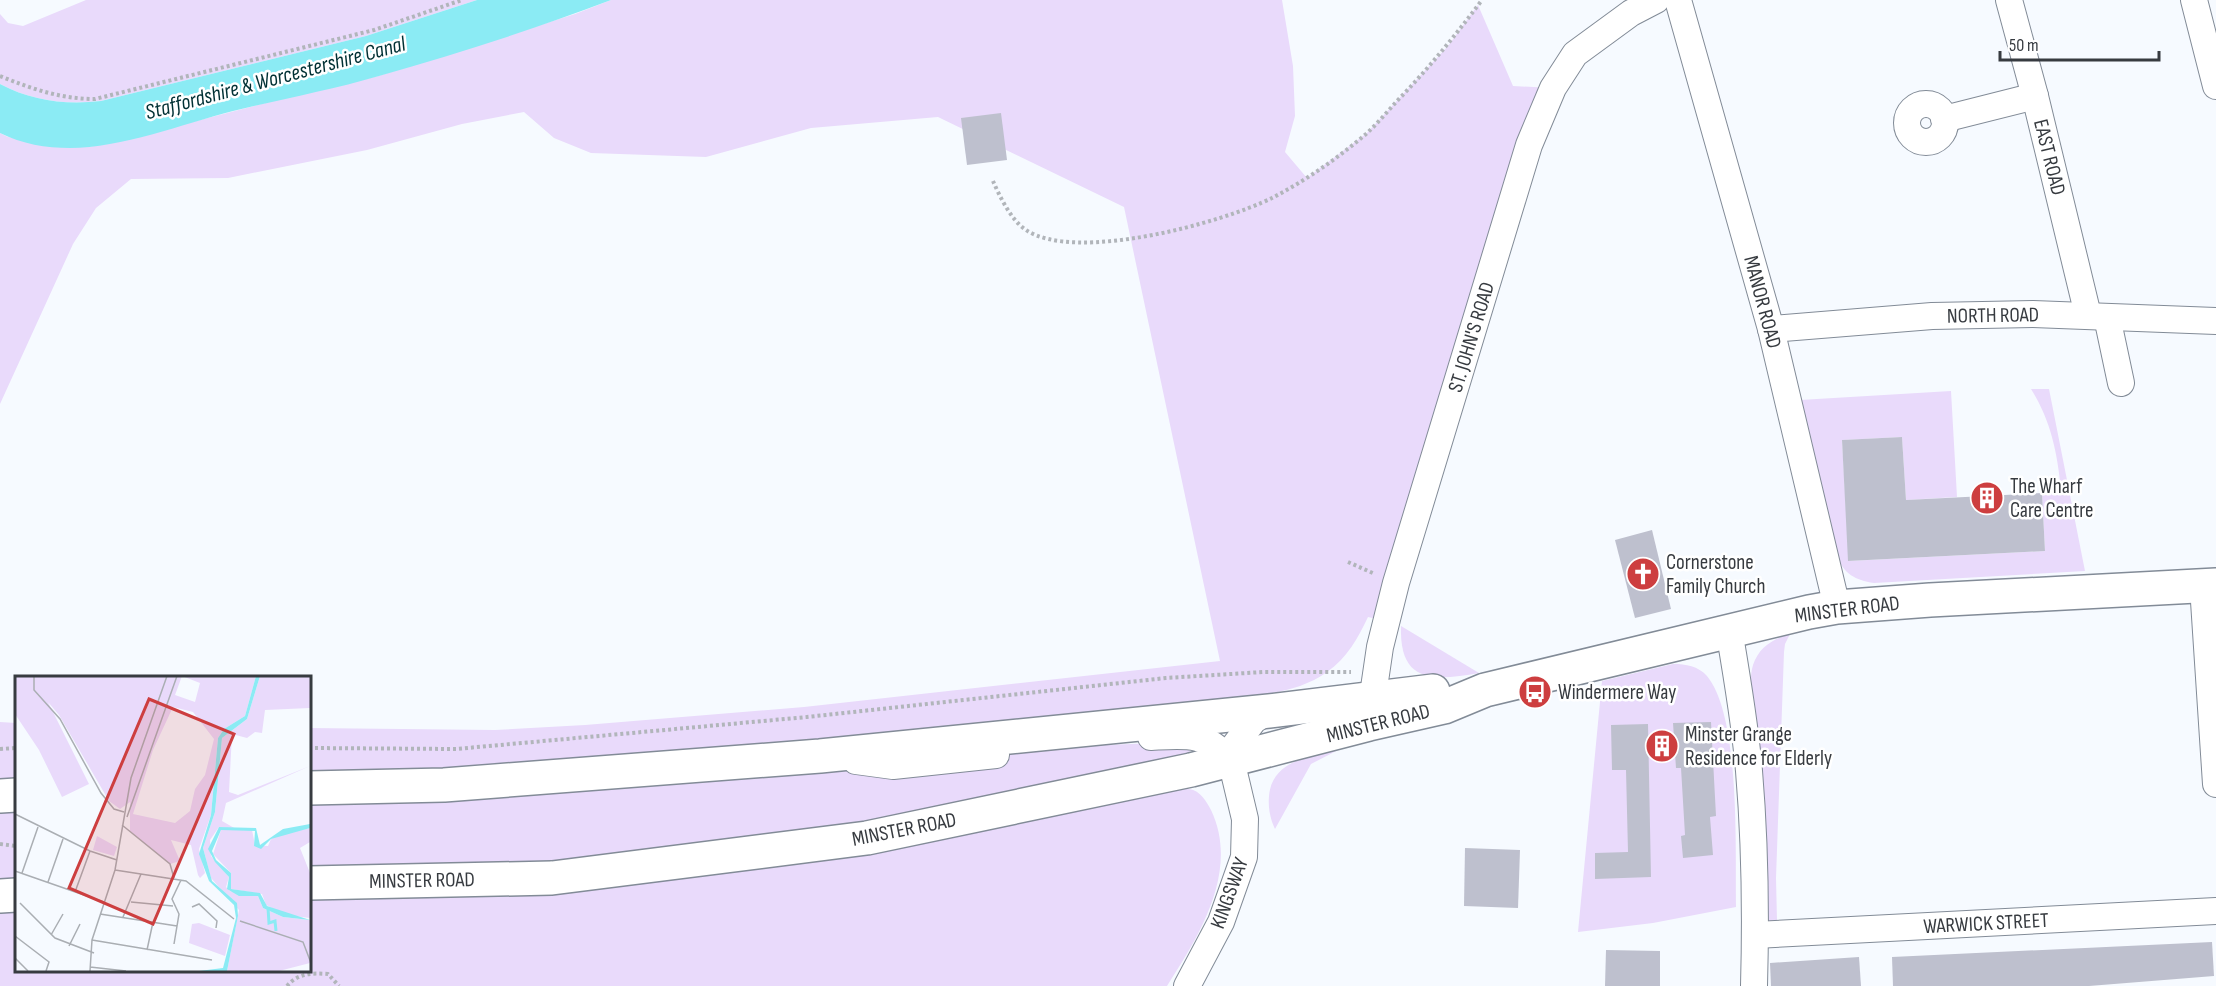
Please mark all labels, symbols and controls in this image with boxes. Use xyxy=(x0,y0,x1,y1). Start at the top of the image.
scale bar xyxy=(2000,24,2159,62)
water label: Staffordshire & Worcestershire Canal xyxy=(142,30,409,126)
text: 50 m xyxy=(2009,35,2039,56)
street label: EAST ROAD xyxy=(2028,117,2071,198)
street label: MANOR ROAD xyxy=(1738,253,1787,351)
street label: ST. JOHN'S ROAD xyxy=(1443,279,1500,395)
street label: NORTH ROAD xyxy=(1947,302,2039,329)
place label: The Wharf Care Centre xyxy=(2010,474,2094,523)
building icon: The Wharf Care Centre xyxy=(1969,480,2005,516)
place label: Cornerstone Family Church xyxy=(1666,550,1765,599)
church icon: Cornerstone Family Church xyxy=(1625,556,1661,592)
street label: MINSTER ROAD xyxy=(1793,591,1901,628)
bus stop icon: Windermere Way xyxy=(1517,674,1553,710)
inset map xyxy=(15,676,310,971)
place label: Windermere Way xyxy=(1558,680,1676,705)
street label: MINSTER ROAD xyxy=(1324,699,1432,748)
place label: Minster Grange Residence for Elderly xyxy=(1685,722,1832,771)
building icon: Minster Grange Residence for Elderly xyxy=(1644,728,1680,764)
street label: MINSTER ROAD xyxy=(850,807,958,852)
street label: KINGSWAY xyxy=(1205,854,1254,932)
street label: MINSTER ROAD xyxy=(369,867,475,894)
street label: WARWICK STREET xyxy=(1923,908,2050,939)

